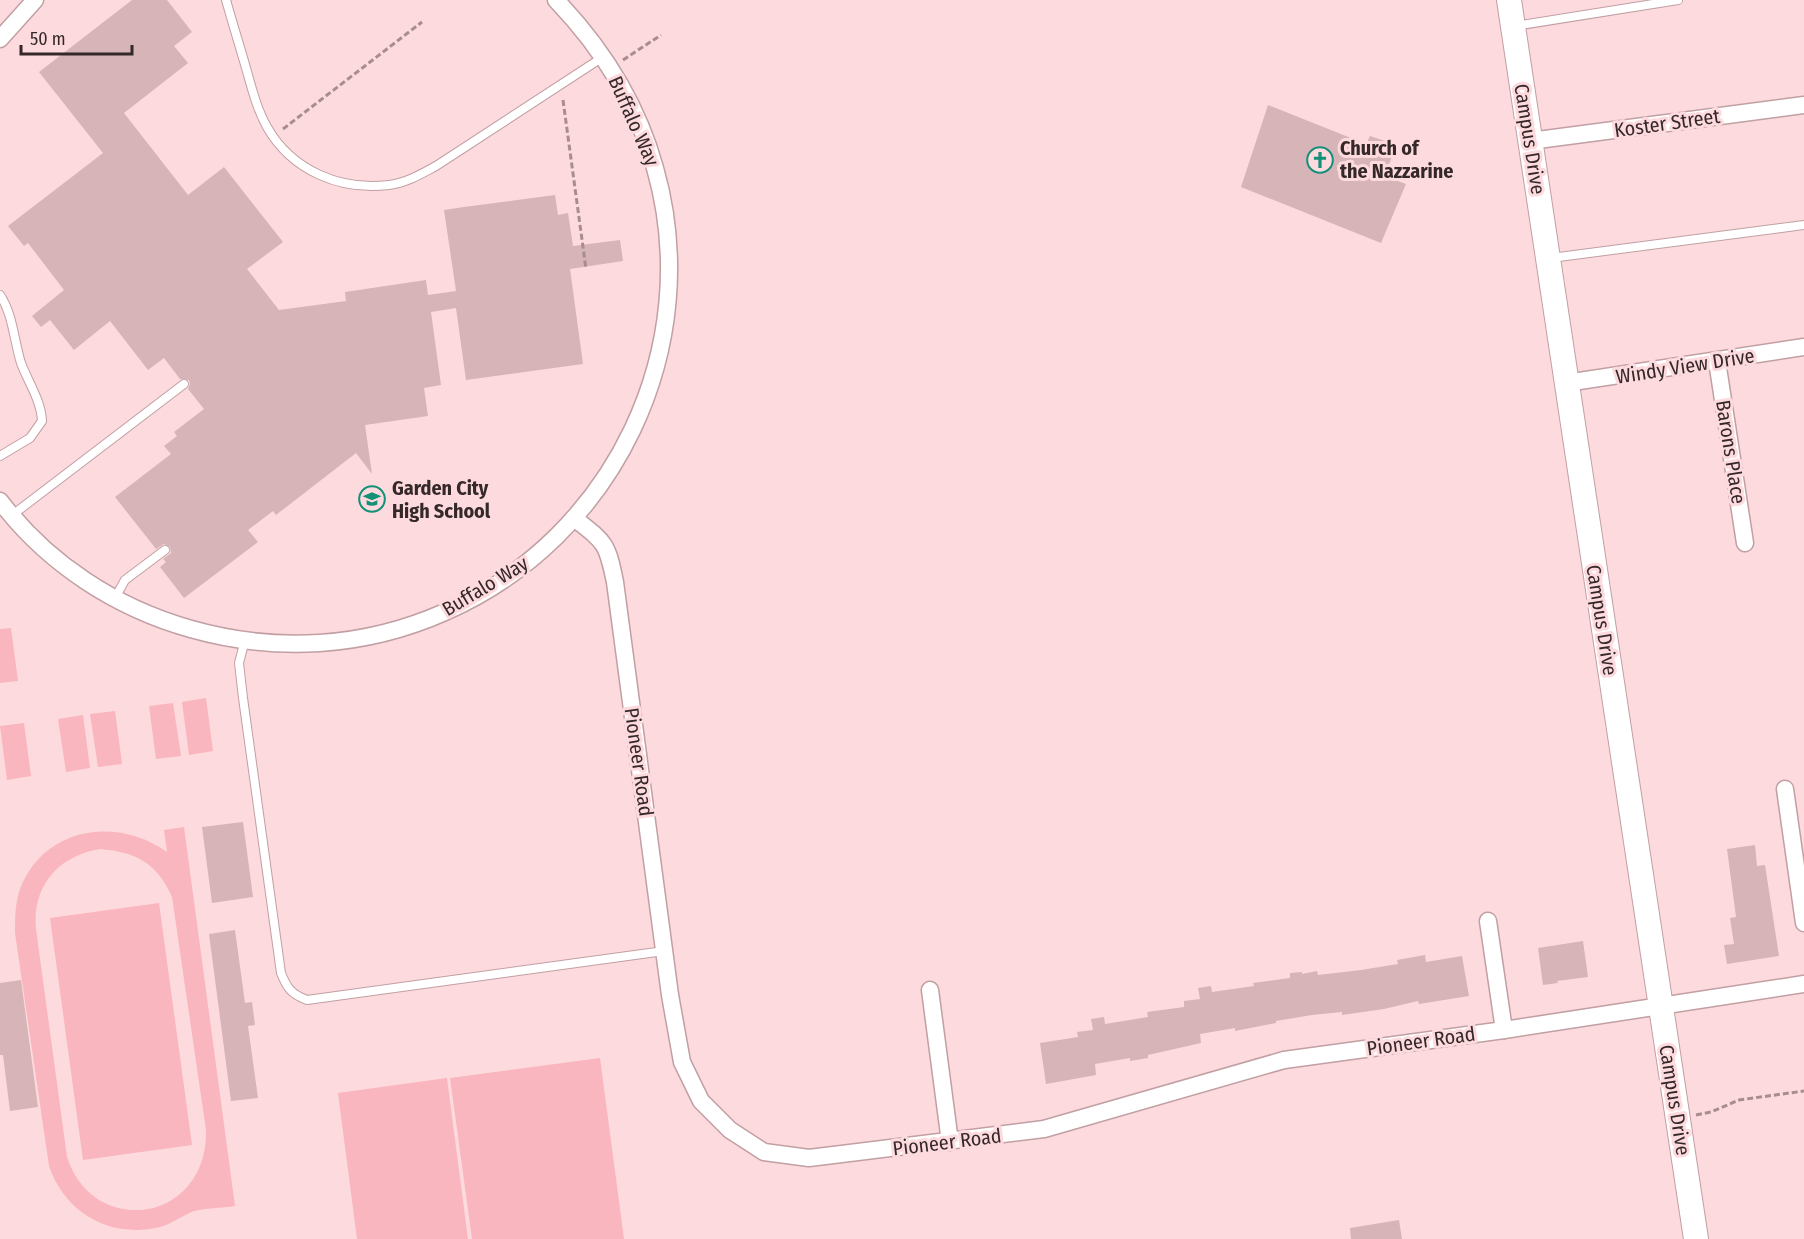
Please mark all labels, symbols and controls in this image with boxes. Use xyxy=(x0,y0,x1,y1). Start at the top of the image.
scale bar xyxy=(21,18,132,56)
text: 50 m xyxy=(30,28,66,50)
street label: Buffalo Way xyxy=(604,72,665,170)
street label: Campus Drive xyxy=(1509,82,1551,196)
street label: Koster Street xyxy=(1613,104,1722,142)
place label: Church of the Nazzarine xyxy=(1340,136,1453,183)
church icon: Church of the Nazzarine xyxy=(1305,145,1335,175)
street label: Windy View Drive xyxy=(1614,343,1756,389)
street label: Barons Place xyxy=(1711,398,1751,506)
place label: Garden City High School xyxy=(392,476,491,523)
school or university icon: Garden City High School xyxy=(357,484,387,514)
street label: Buffalo Way xyxy=(438,551,532,621)
street label: Campus Drive xyxy=(1581,563,1623,677)
street label: Pioneer Road xyxy=(619,706,659,818)
street label: Pioneer Road xyxy=(1365,1021,1477,1061)
street label: Campus Drive xyxy=(1654,1043,1696,1157)
street label: Pioneer Road xyxy=(891,1123,1003,1161)

